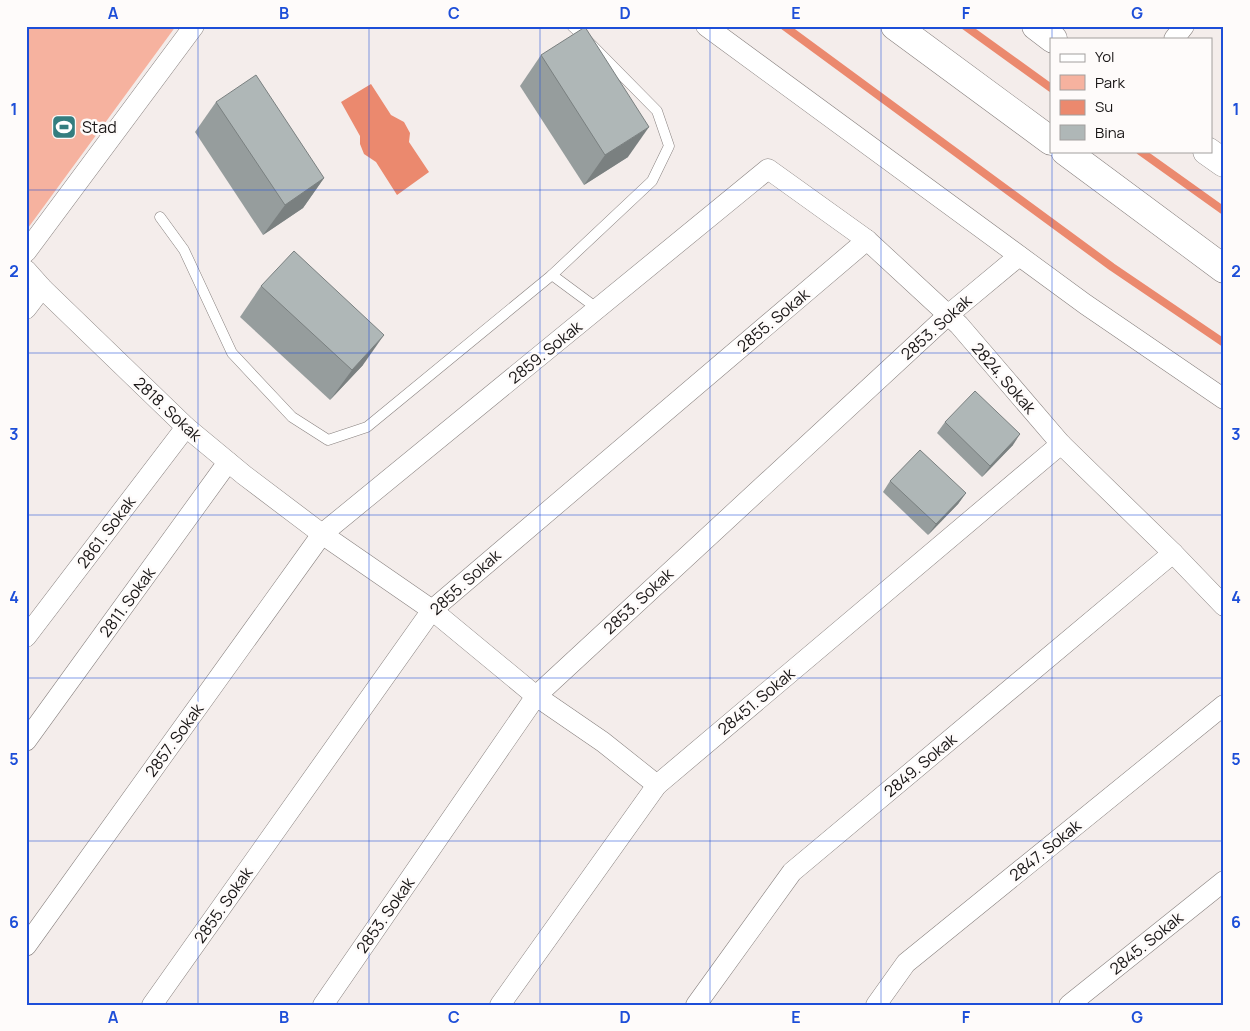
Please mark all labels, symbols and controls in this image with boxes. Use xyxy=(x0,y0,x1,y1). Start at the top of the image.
text: A xyxy=(108,2,119,24)
text: B xyxy=(279,2,289,24)
text: C xyxy=(448,2,460,24)
text: D xyxy=(619,2,631,24)
text: E xyxy=(791,2,801,24)
text: F xyxy=(962,2,971,24)
text: G xyxy=(1131,2,1143,24)
legend xyxy=(1050,38,1212,152)
text: Yol xyxy=(1095,46,1115,67)
text: Park xyxy=(1095,72,1125,93)
text: Su xyxy=(1095,96,1113,117)
text: 1 xyxy=(10,98,18,120)
text: 1 xyxy=(1232,98,1240,120)
sports icon: Stad xyxy=(51,114,77,140)
place label: Stad xyxy=(82,116,117,138)
text: Bina xyxy=(1095,122,1125,143)
text: 2 xyxy=(9,260,19,282)
text: 2 xyxy=(1231,260,1241,282)
street label: 2855. Sokak xyxy=(732,283,815,357)
street label: 2853. Sokak xyxy=(896,289,977,365)
street label: 2859. Sokak xyxy=(504,315,587,388)
street label: 2824. Sokak xyxy=(967,338,1042,419)
street label: 2818. Sokak xyxy=(129,372,207,447)
text: 3 xyxy=(9,423,19,445)
text: 3 xyxy=(1231,423,1241,445)
street label: 2861. Sokak xyxy=(72,491,141,573)
street label: 2855. Sokak xyxy=(425,544,506,620)
street label: 2811. Sokak xyxy=(94,562,161,641)
street label: 2853. Sokak xyxy=(598,562,678,639)
text: 4 xyxy=(9,586,19,608)
text: 4 xyxy=(1231,586,1241,608)
street label: 28451. Sokak xyxy=(713,662,800,740)
street label: 2857. Sokak xyxy=(140,698,209,781)
street label: 2849. Sokak xyxy=(879,727,962,802)
text: 5 xyxy=(9,748,19,770)
text: 5 xyxy=(1231,748,1241,770)
street label: 2847. Sokak xyxy=(1005,814,1086,886)
street label: 2855. Sokak xyxy=(189,862,258,947)
street label: 2853. Sokak xyxy=(351,872,420,957)
street label: 2845. Sokak xyxy=(1105,906,1188,979)
text: 6 xyxy=(9,911,19,933)
text: 6 xyxy=(1231,911,1241,933)
text: A xyxy=(108,1006,119,1028)
text: B xyxy=(279,1006,289,1028)
text: C xyxy=(448,1006,460,1028)
text: D xyxy=(619,1006,631,1028)
text: E xyxy=(791,1006,801,1028)
text: F xyxy=(962,1006,971,1028)
text: G xyxy=(1131,1006,1143,1028)

